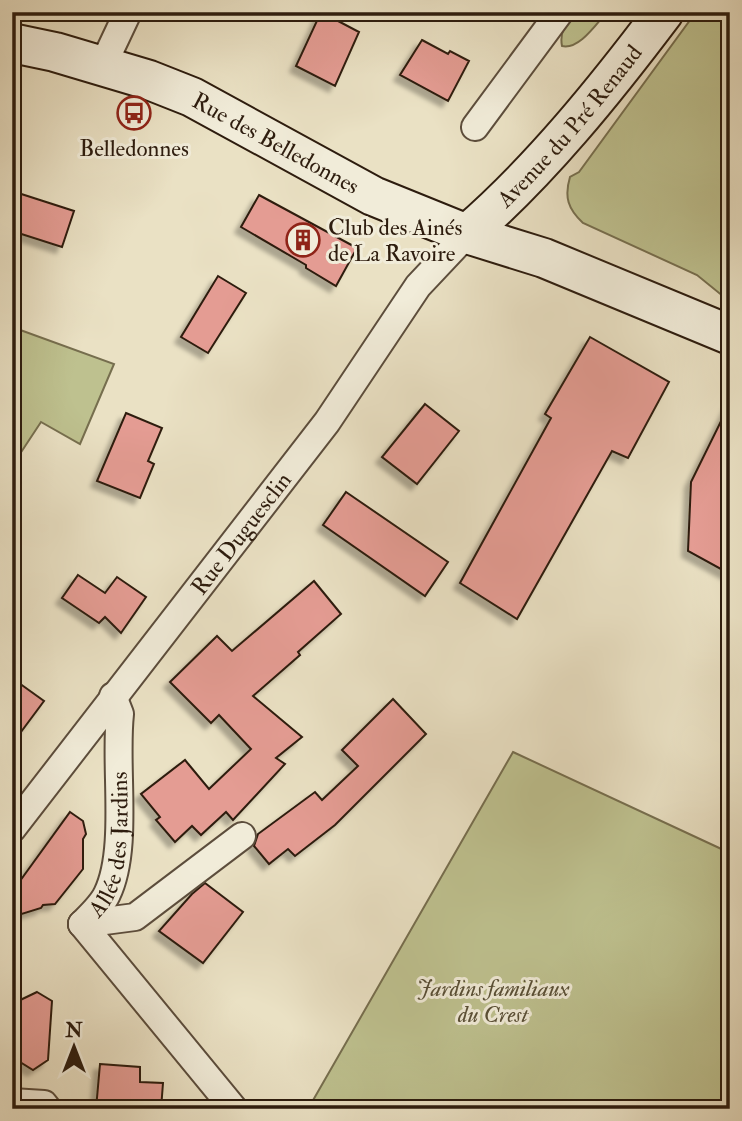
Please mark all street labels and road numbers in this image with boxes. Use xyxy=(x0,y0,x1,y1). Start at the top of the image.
street label: Avenue du Pré Renaud xyxy=(490,39,648,214)
street label: Rue des Belledonnes xyxy=(187,86,365,200)
street label: Rue Duguesclin xyxy=(184,466,298,600)
street label: Allée des Jardins xyxy=(81,771,134,924)

